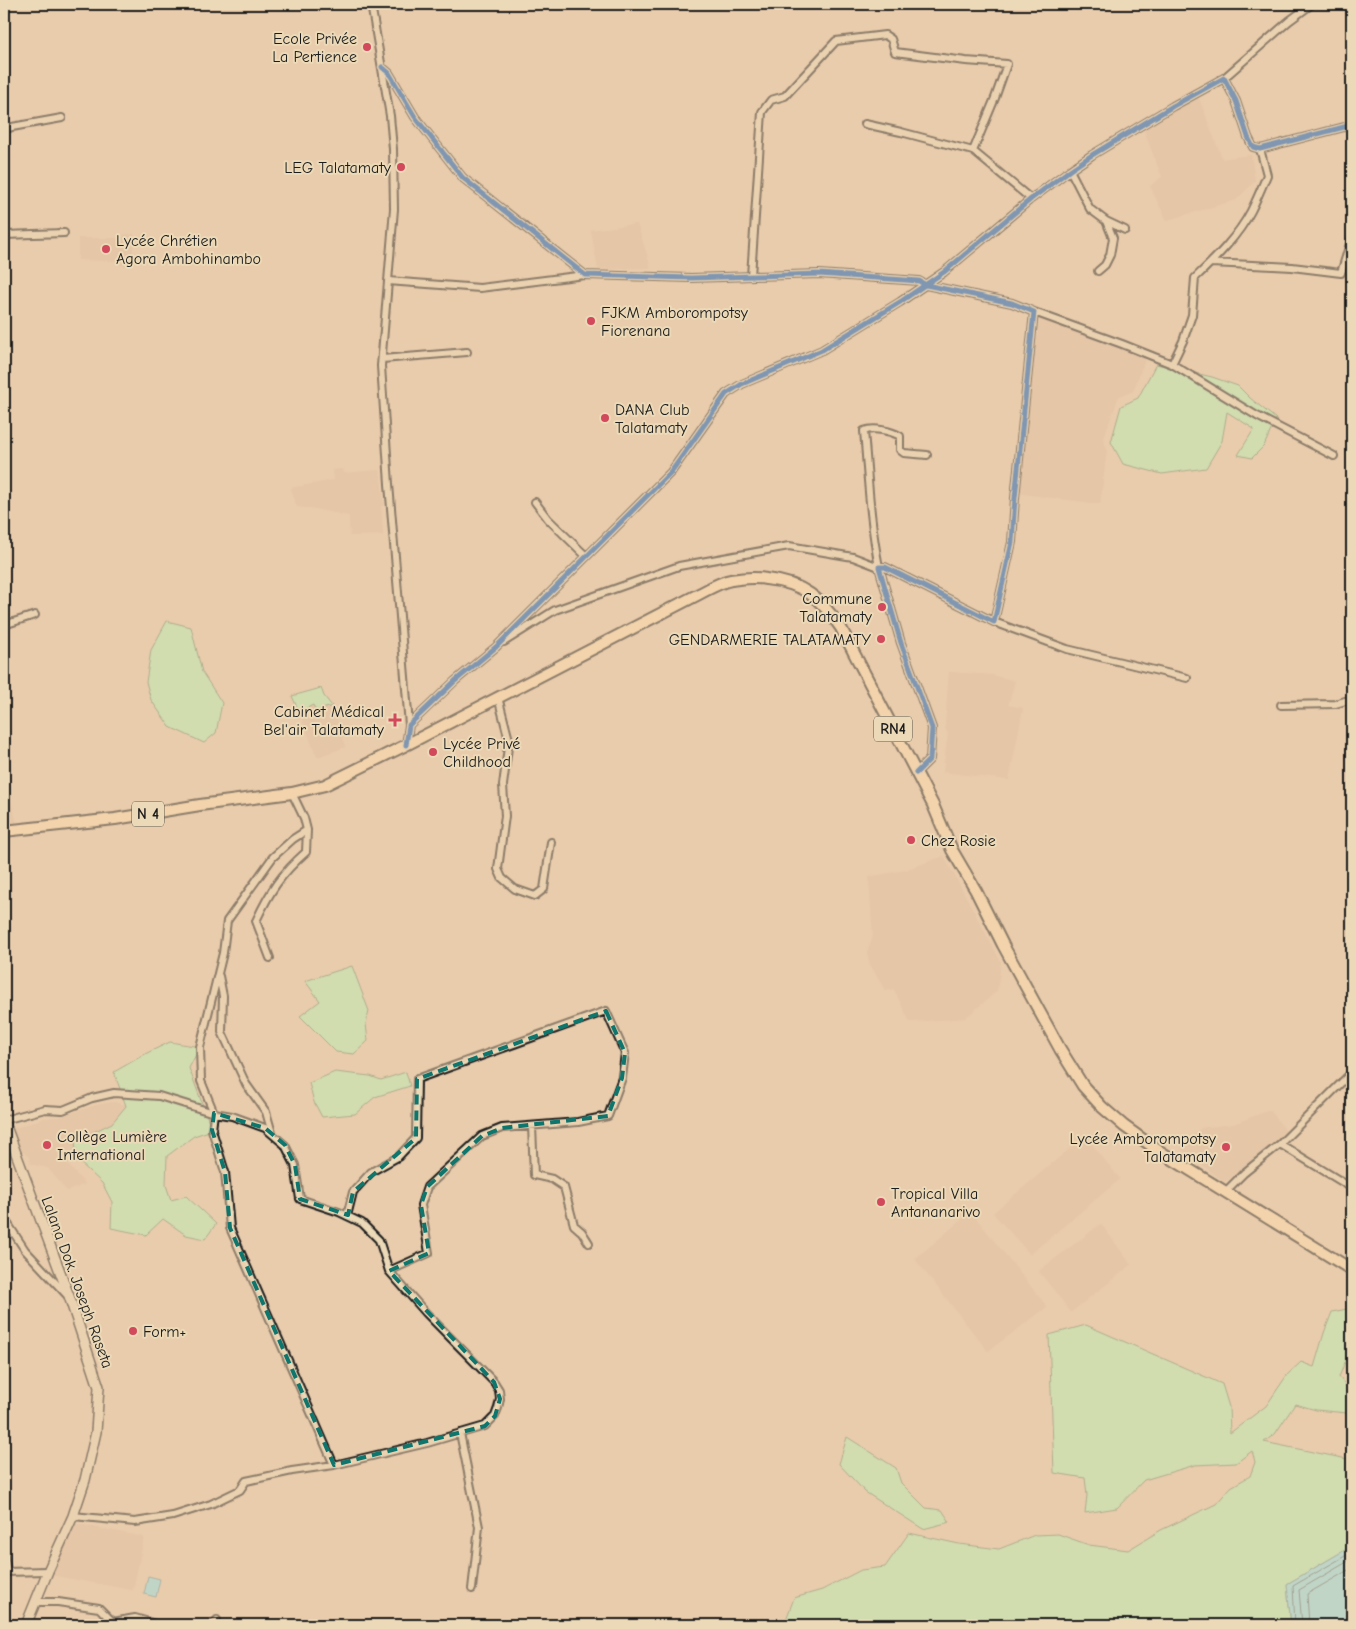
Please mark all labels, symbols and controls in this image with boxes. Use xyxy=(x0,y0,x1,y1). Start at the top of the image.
place label: Ecole Privée La Pertience xyxy=(272,30,357,66)
marker: Ecole Privée La Pertience xyxy=(361,41,373,53)
place label: LEG Talatamaty xyxy=(284,159,392,177)
marker: LEG Talatamaty xyxy=(395,161,407,173)
place label: Lycée Chrétien Agora Ambohinambo xyxy=(116,232,261,268)
marker: Lycée Chrétien Agora Ambohinambo xyxy=(100,243,112,255)
place label: FJKM Amborompotsy Fiorenana xyxy=(601,304,749,340)
marker: FJKM Amborompotsy Fiorenana xyxy=(585,315,597,327)
place label: DANA Club Talatamaty xyxy=(615,401,690,437)
marker: DANA Club Talatamaty xyxy=(599,412,611,424)
place label: Commune Talatamaty xyxy=(800,590,873,626)
marker: Commune Talatamaty xyxy=(876,601,888,613)
place label: GENDARMERIE TALATAMATY xyxy=(669,631,871,649)
marker: GENDARMERIE TALATAMATY xyxy=(875,633,887,645)
place label: Cabinet Médical Bel'air Talatamaty xyxy=(263,703,385,739)
marker: Cabinet Médical Bel'air Talatamaty xyxy=(388,713,402,727)
road number: RN4 xyxy=(874,716,912,742)
place label: Lycée Privé Childhood xyxy=(443,735,520,771)
marker: Lycée Privé Childhood xyxy=(427,746,439,758)
road number: N 4 xyxy=(132,802,164,826)
place label: Chez Rosie xyxy=(921,832,996,850)
marker: Chez Rosie xyxy=(905,834,917,846)
place label: Collège Lumière International xyxy=(57,1128,167,1164)
place label: Lycée Amborompotsy Talatamaty xyxy=(1069,1130,1217,1166)
marker: Collège Lumière International xyxy=(41,1139,53,1151)
marker: Lycée Amborompotsy Talatamaty xyxy=(1220,1141,1232,1153)
place label: Tropical Villa Antananarivo xyxy=(891,1185,981,1221)
street label: Lalana Dok. Joseph Raseta xyxy=(38,1194,117,1371)
marker: Tropical Villa Antananarivo xyxy=(875,1196,887,1208)
place label: Form+ xyxy=(143,1323,186,1341)
marker: Form+ xyxy=(127,1325,139,1337)

